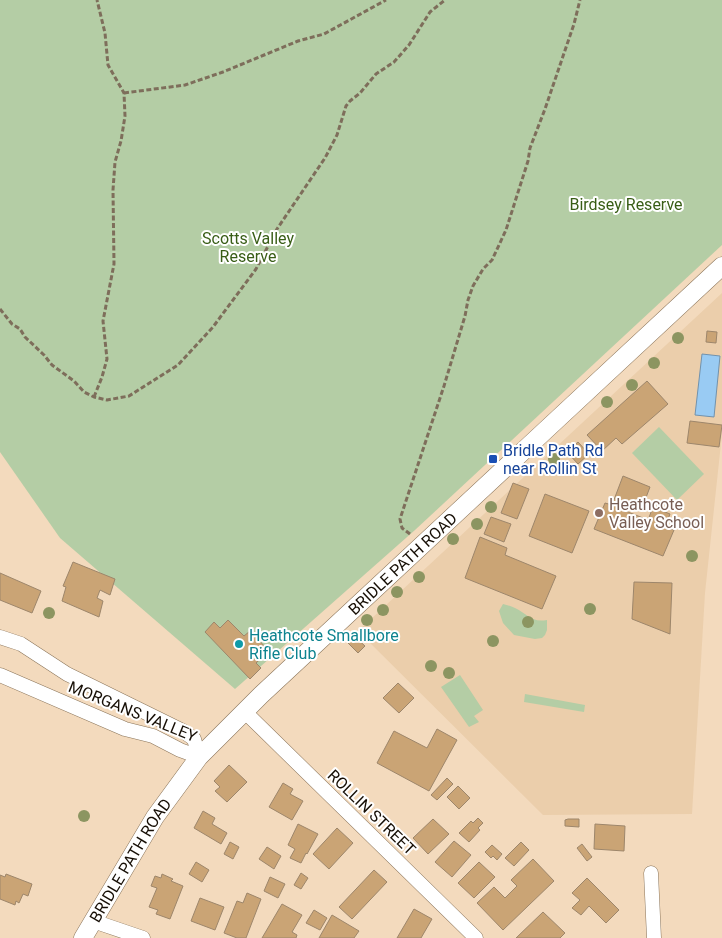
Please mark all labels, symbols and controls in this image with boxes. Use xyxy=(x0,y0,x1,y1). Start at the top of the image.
park label: Birdsey Reserve xyxy=(569,195,683,214)
park label: Scotts Valley Reserve xyxy=(202,229,294,266)
place label: Bridle Path Rd near Rollin St xyxy=(503,441,603,478)
marker: Bridle Path Rd near Rollin St xyxy=(487,453,499,465)
place label: Heathcote Valley School xyxy=(609,495,704,532)
marker: Heathcote Valley School xyxy=(593,507,605,519)
street label: BRIDLE PATH ROAD xyxy=(344,509,461,619)
place label: Heathcote Smallbore Rifle Club xyxy=(249,626,399,663)
marker: Heathcote Smallbore Rifle Club xyxy=(233,638,245,650)
street label: MORGANS VALLEY xyxy=(66,677,200,746)
street label: ROLLIN STREET xyxy=(324,766,420,859)
street label: BRIDLE PATH ROAD xyxy=(86,795,175,926)

